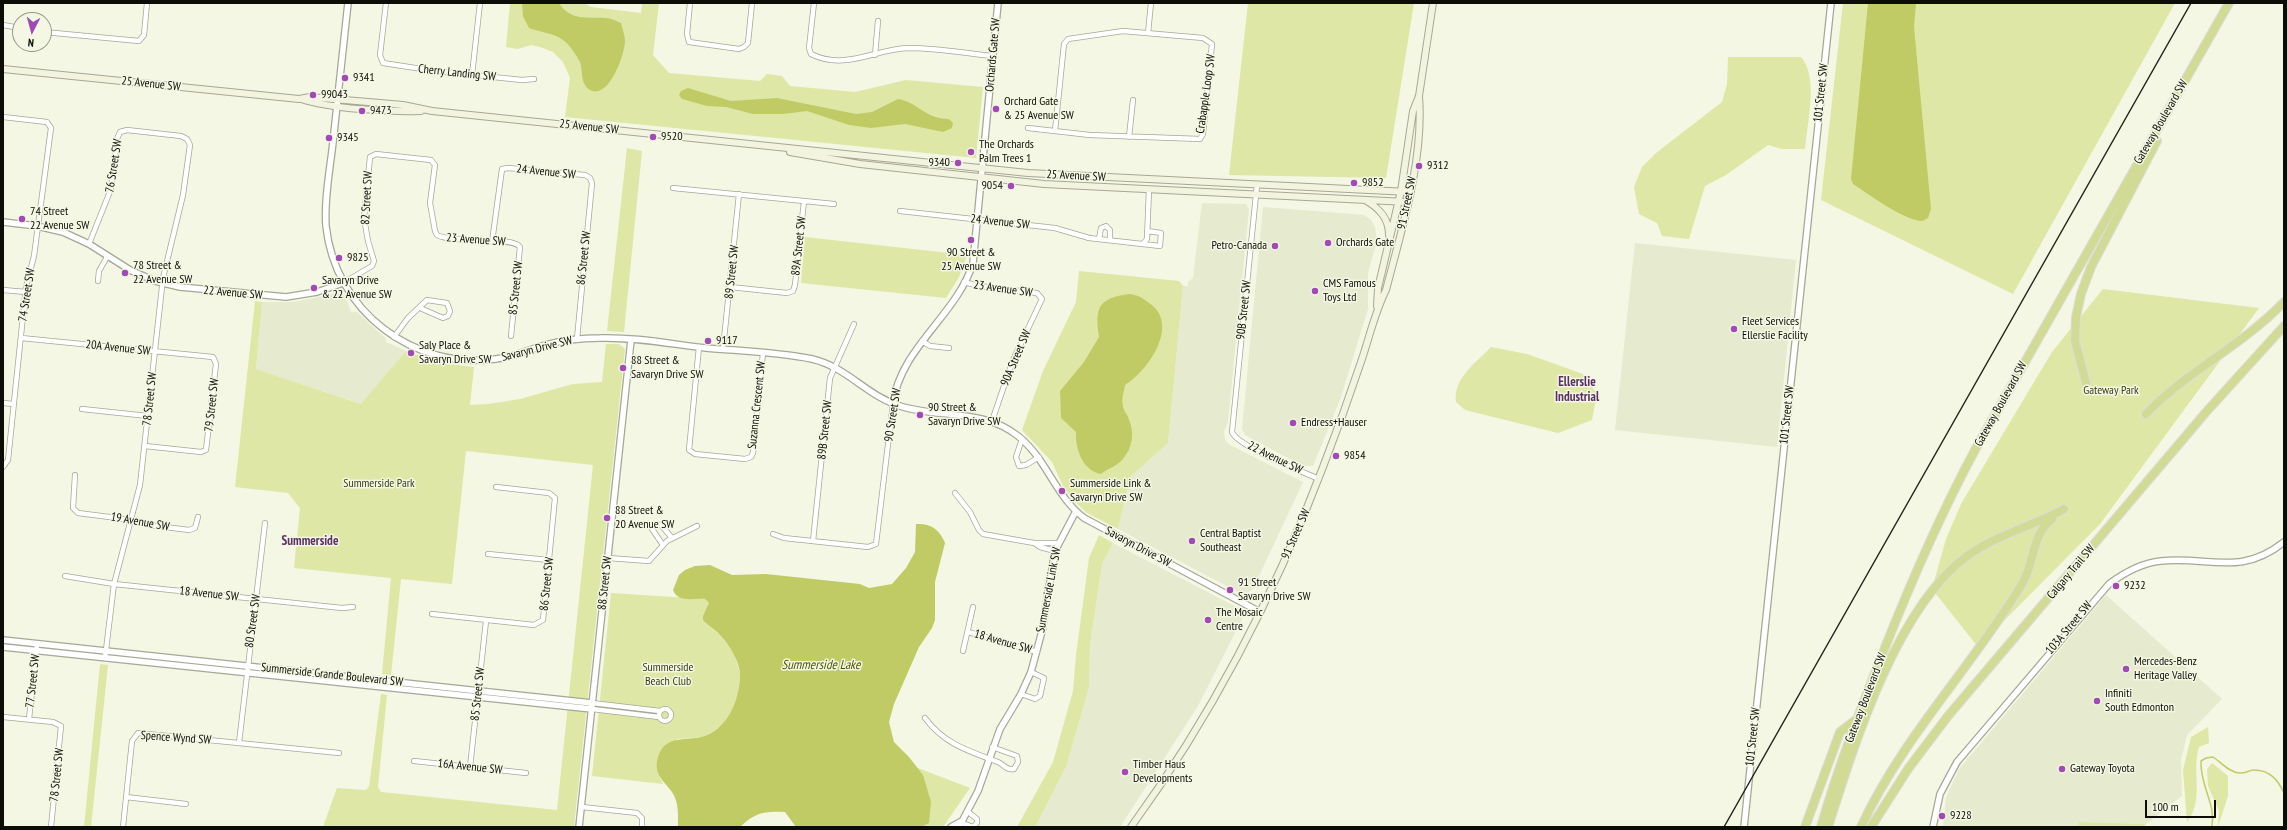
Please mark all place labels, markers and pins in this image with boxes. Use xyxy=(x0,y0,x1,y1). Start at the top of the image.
place label: 9341 xyxy=(353,71,375,85)
marker: 9341 xyxy=(340,73,350,83)
place label: 99043 xyxy=(321,88,348,102)
marker: 99043 xyxy=(308,90,318,100)
place label: Orchard Gate & 25 Avenue SW xyxy=(1004,95,1074,123)
place label: 9473 xyxy=(370,104,392,118)
marker: Orchard Gate & 25 Avenue SW xyxy=(991,104,1001,114)
marker: 9473 xyxy=(357,106,367,116)
place label: 9520 xyxy=(661,130,683,144)
place label: 9345 xyxy=(337,131,359,145)
marker: 9520 xyxy=(648,132,658,142)
marker: 9345 xyxy=(324,133,334,143)
place label: The Orchards Palm Trees 1 xyxy=(979,138,1034,166)
marker: The Orchards Palm Trees 1 xyxy=(966,147,976,157)
place label: 9340 xyxy=(928,156,950,170)
marker: 9340 xyxy=(953,158,963,168)
place label: 9312 xyxy=(1427,159,1449,173)
marker: 9312 xyxy=(1414,161,1424,171)
place label: 9852 xyxy=(1362,176,1384,190)
marker: 9852 xyxy=(1349,178,1359,188)
place label: 9054 xyxy=(981,179,1003,193)
marker: 9054 xyxy=(1006,181,1016,191)
place label: 74 Street 22 Avenue SW xyxy=(30,205,89,233)
marker: 74 Street 22 Avenue SW xyxy=(17,214,27,224)
marker: 90 Street & 25 Avenue SW xyxy=(966,235,976,245)
place label: Orchards Gate xyxy=(1336,236,1394,250)
marker: Orchards Gate xyxy=(1323,238,1333,248)
place label: Petro-Canada xyxy=(1212,239,1267,253)
marker: Petro-Canada xyxy=(1270,241,1280,251)
place label: 90 Street & 25 Avenue SW xyxy=(941,246,1001,274)
place label: 9825 xyxy=(347,251,369,265)
marker: 9825 xyxy=(334,253,344,263)
place label: 78 Street & 22 Avenue SW xyxy=(133,259,192,287)
marker: 78 Street & 22 Avenue SW xyxy=(120,268,130,278)
place label: Savaryn Drive & 22 Avenue SW xyxy=(322,274,392,302)
place label: CMS Famous Toys Ltd xyxy=(1323,277,1376,305)
marker: Savaryn Drive & 22 Avenue SW xyxy=(309,283,319,293)
marker: CMS Famous Toys Ltd xyxy=(1310,286,1320,296)
place label: Fleet Services Ellerslie Facility xyxy=(1742,315,1808,343)
marker: Fleet Services Ellerslie Facility xyxy=(1729,324,1739,334)
place label: 9117 xyxy=(716,334,738,348)
marker: 9117 xyxy=(703,336,713,346)
place label: Saly Place & Savaryn Drive SW xyxy=(419,339,492,367)
marker: Saly Place & Savaryn Drive SW xyxy=(406,348,416,358)
place label: 88 Street & Savaryn Drive SW xyxy=(631,354,704,382)
marker: 88 Street & Savaryn Drive SW xyxy=(618,363,628,373)
place label: 90 Street & Savaryn Drive SW xyxy=(928,401,1001,429)
marker: 90 Street & Savaryn Drive SW xyxy=(915,410,925,420)
place label: Endress+Hauser xyxy=(1301,416,1367,430)
marker: Endress+Hauser xyxy=(1288,418,1298,428)
place label: 9854 xyxy=(1344,449,1366,463)
marker: 9854 xyxy=(1331,451,1341,461)
place label: Summerside Link & Savaryn Drive SW xyxy=(1070,477,1151,505)
marker: Summerside Link & Savaryn Drive SW xyxy=(1057,486,1067,496)
place label: 88 Street & 20 Avenue SW xyxy=(615,504,674,532)
marker: 88 Street & 20 Avenue SW xyxy=(602,513,612,523)
place label: Central Baptist Southeast xyxy=(1200,527,1261,555)
marker: Central Baptist Southeast xyxy=(1187,536,1197,546)
place label: 91 Street Savaryn Drive SW xyxy=(1238,576,1311,604)
place label: 9232 xyxy=(2124,579,2146,593)
marker: 9232 xyxy=(2111,581,2121,591)
marker: 91 Street Savaryn Drive SW xyxy=(1225,585,1235,595)
place label: The Mosaic Centre xyxy=(1216,606,1263,634)
marker: The Mosaic Centre xyxy=(1203,615,1213,625)
place label: Mercedes-Benz Heritage Valley xyxy=(2134,655,2197,683)
marker: Mercedes-Benz Heritage Valley xyxy=(2121,664,2131,674)
place label: Infiniti South Edmonton xyxy=(2105,687,2174,715)
marker: Infiniti South Edmonton xyxy=(2092,696,2102,706)
place label: Timber Haus Developments xyxy=(1133,758,1192,786)
place label: Gateway Toyota xyxy=(2070,762,2135,776)
marker: Gateway Toyota xyxy=(2057,764,2067,774)
marker: Timber Haus Developments xyxy=(1120,767,1130,777)
place label: 9228 xyxy=(1950,809,1972,823)
marker: 9228 xyxy=(1937,811,1947,821)

